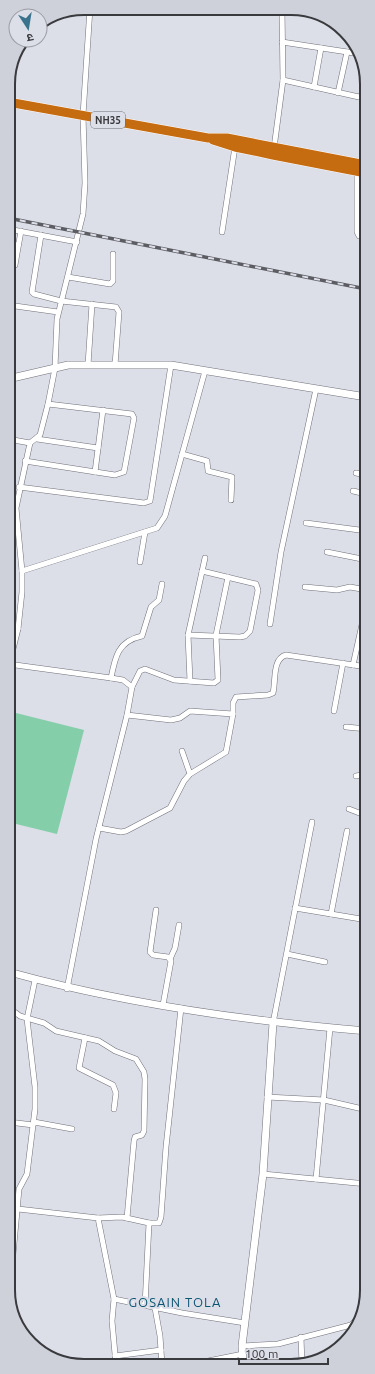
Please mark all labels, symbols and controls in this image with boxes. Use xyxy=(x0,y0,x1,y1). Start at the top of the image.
north arrow xyxy=(8,8,48,48)
text: उ xyxy=(25,31,34,44)
road number: NH35 xyxy=(91,112,125,128)
district label: GOSAIN TOLA xyxy=(128,1295,222,1309)
scale bar xyxy=(239,1340,328,1366)
text: 100 m xyxy=(245,1347,278,1360)

